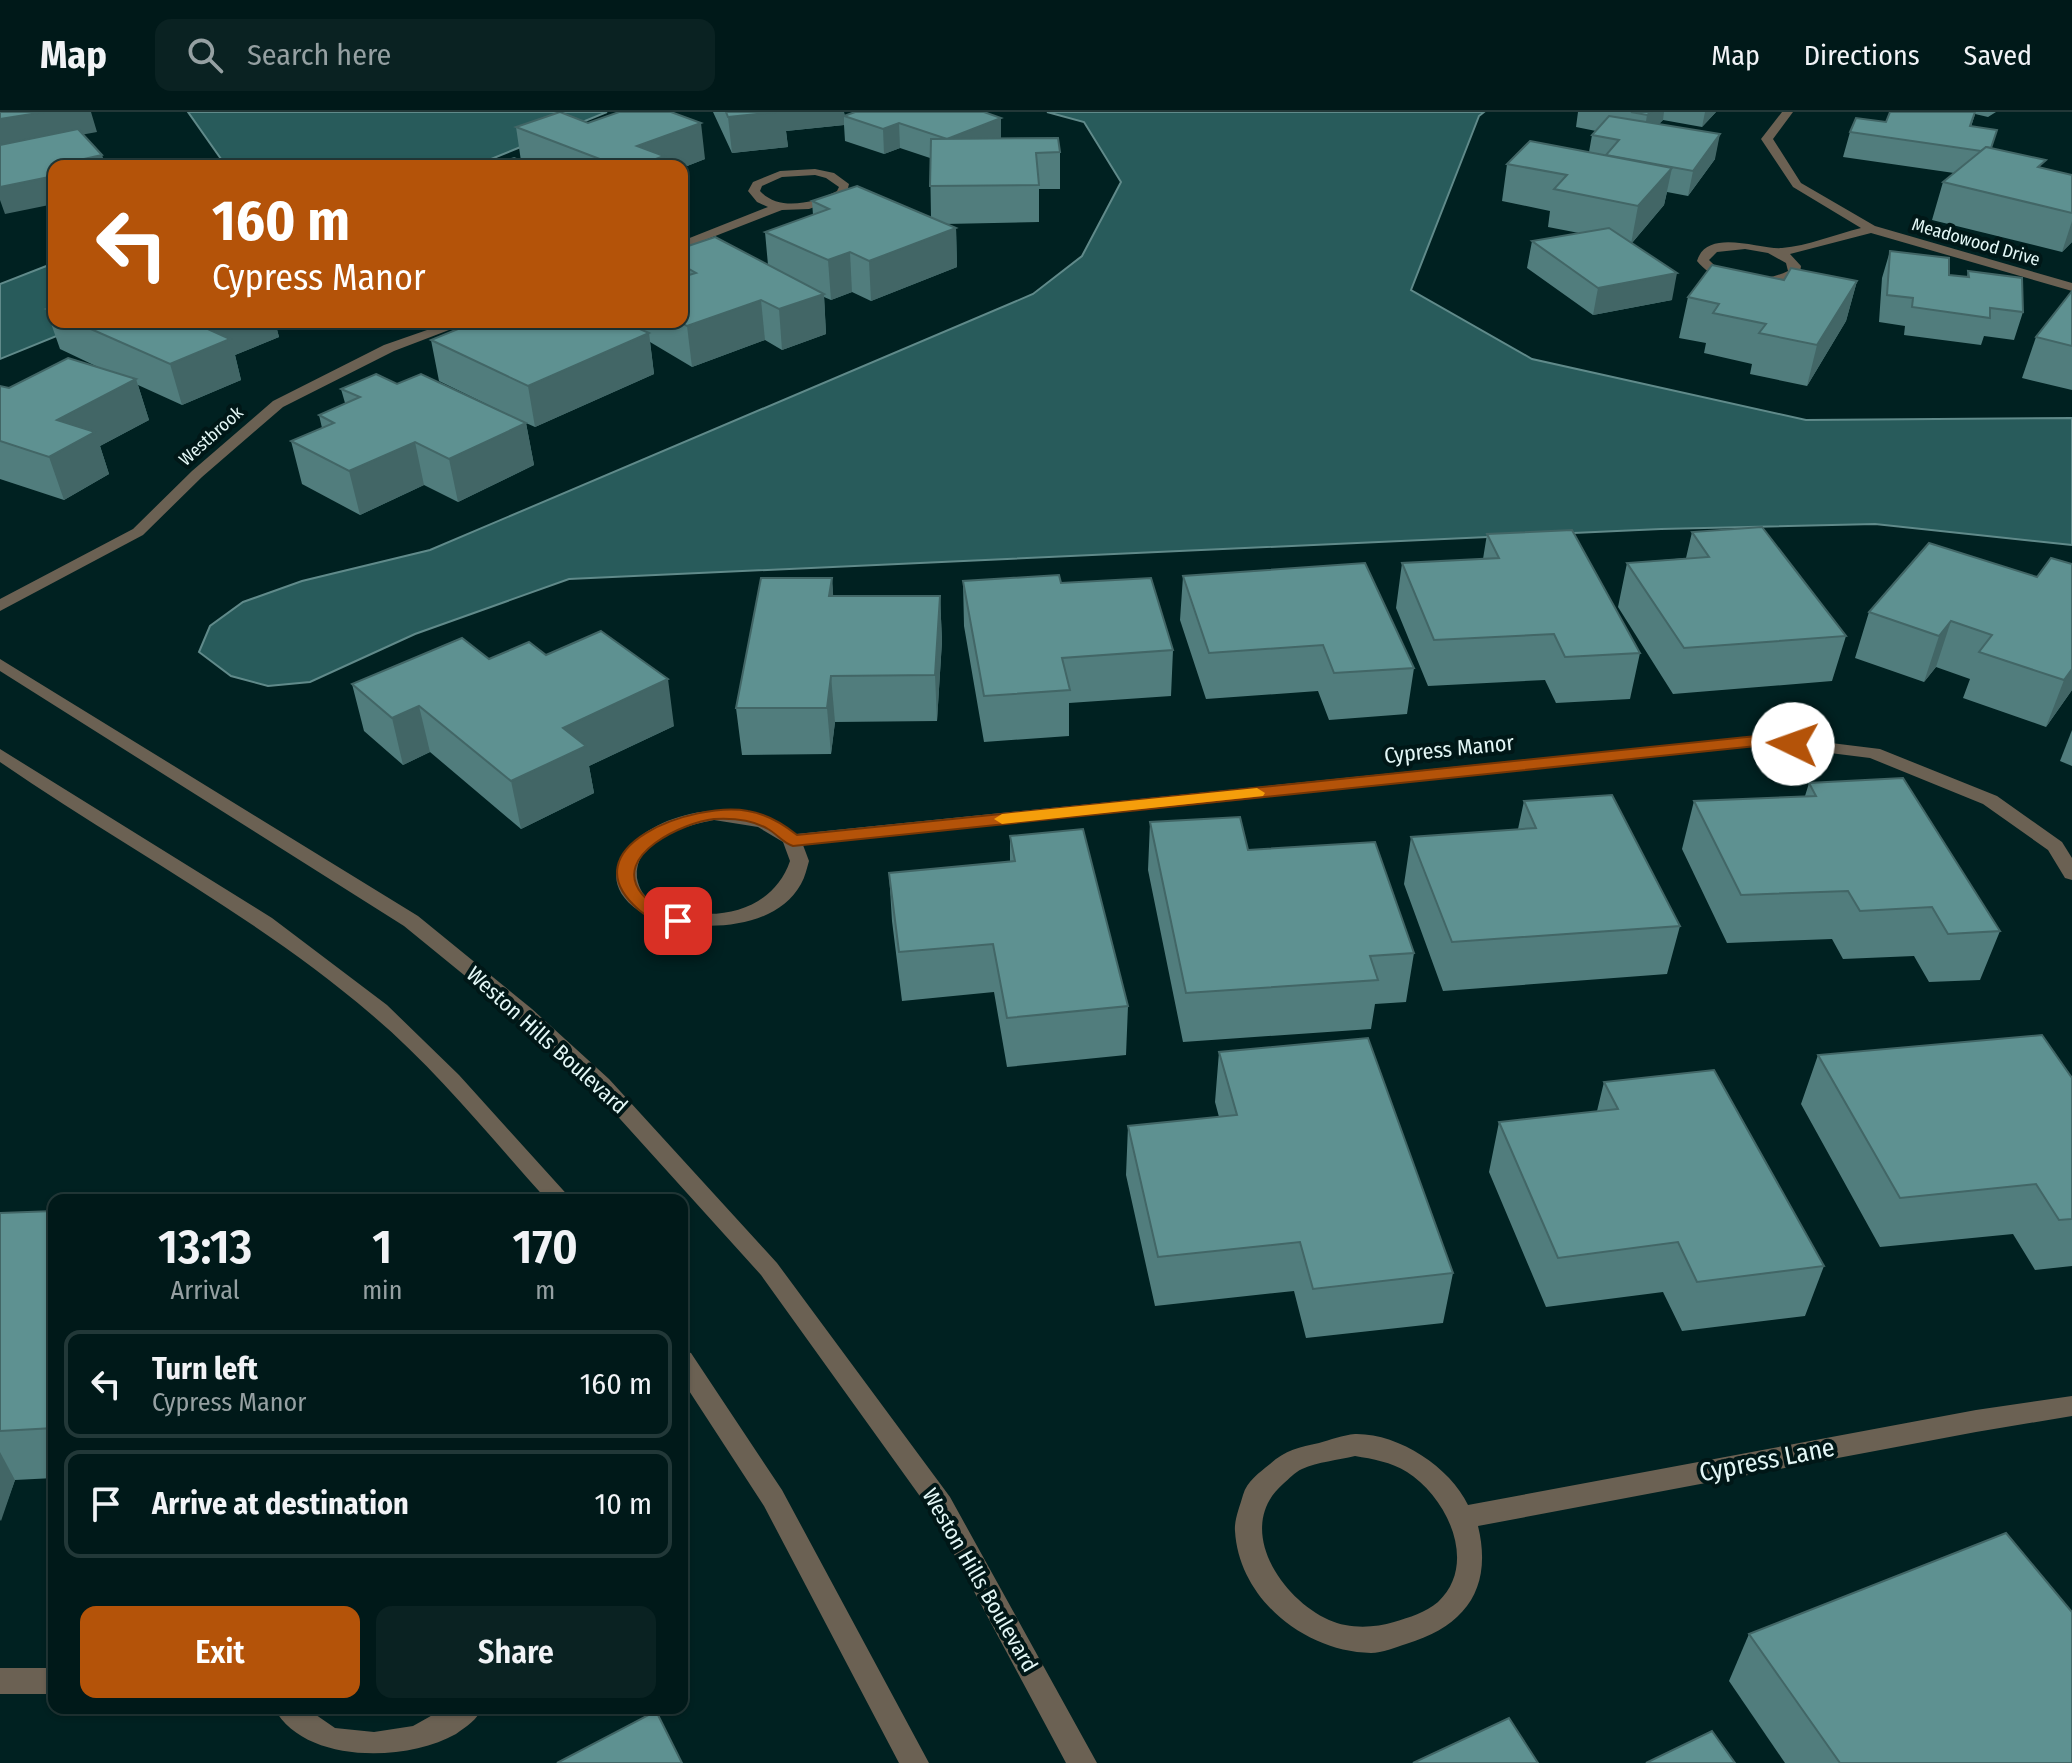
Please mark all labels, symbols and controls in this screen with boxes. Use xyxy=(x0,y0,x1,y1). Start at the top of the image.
search box xyxy=(155,19,715,91)
text: Map xyxy=(40,32,107,78)
icon: search xyxy=(183,33,227,77)
text: Search here xyxy=(247,37,391,73)
text: Map xyxy=(1711,39,1760,72)
text: Directions xyxy=(1804,39,1920,72)
text: Saved xyxy=(1964,39,2032,72)
text: 160 m xyxy=(212,188,350,255)
icon: left xyxy=(80,192,184,296)
street label: Meadowood Drive xyxy=(1909,213,2043,271)
text: Cypress Manor xyxy=(212,256,426,300)
street label: Westbrook xyxy=(174,401,248,470)
position arrow xyxy=(1751,702,1835,786)
street label: Cypress Manor xyxy=(1383,729,1516,769)
pin xyxy=(644,887,712,955)
icon: arrive xyxy=(656,899,700,943)
street label: Weston Hills Boulevard xyxy=(461,961,633,1119)
text: 13:13 xyxy=(158,1218,252,1276)
text: 1 xyxy=(372,1218,392,1276)
text: 170 xyxy=(512,1218,578,1276)
text: Arrival xyxy=(171,1275,240,1306)
text: min xyxy=(362,1275,402,1306)
text: m xyxy=(535,1275,555,1306)
text: Turn left xyxy=(152,1351,258,1387)
icon: left xyxy=(84,1362,128,1406)
text: 160 m xyxy=(580,1366,652,1402)
text: Cypress Manor xyxy=(152,1387,306,1418)
street label: Cypress Lane xyxy=(1697,1432,1837,1488)
icon: arrive xyxy=(84,1482,128,1526)
street label: Weston Hills Boulevard xyxy=(916,1483,1044,1677)
text: Arrive at destination xyxy=(152,1486,409,1522)
text: 10 m xyxy=(595,1486,652,1522)
button: Exit xyxy=(80,1606,360,1698)
button: Share xyxy=(376,1606,656,1698)

